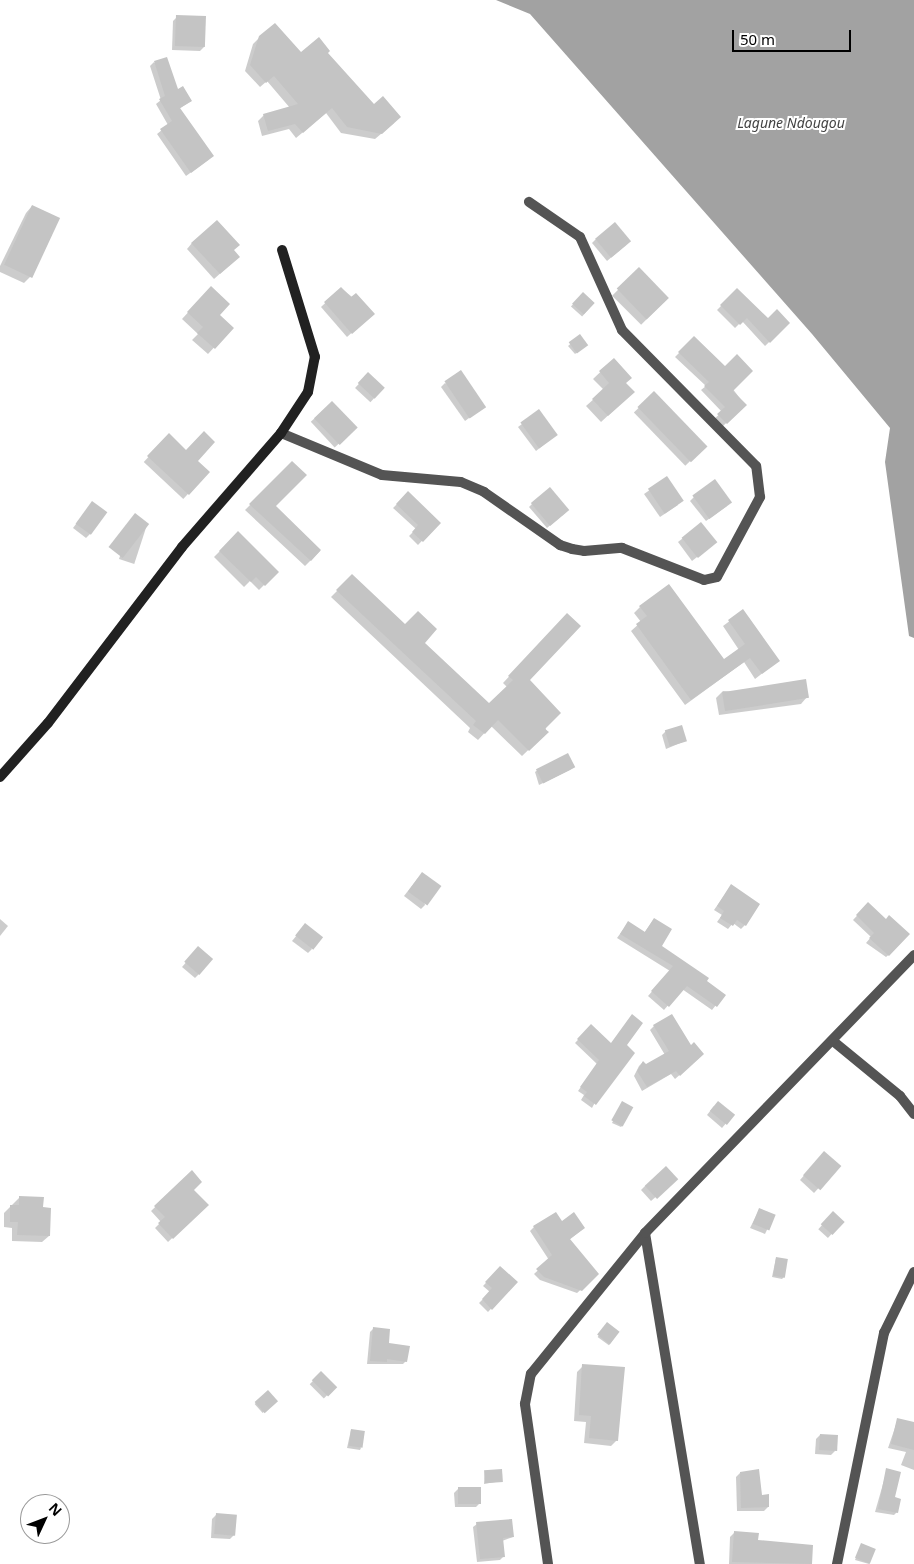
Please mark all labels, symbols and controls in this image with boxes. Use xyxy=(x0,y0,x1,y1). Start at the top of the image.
scale bar xyxy=(734,20,853,52)
text: 50 m xyxy=(740,29,775,49)
water label: Lagune Ndougou xyxy=(737,115,845,131)
north arrow xyxy=(20,1494,70,1544)
text: N xyxy=(45,1498,66,1520)

